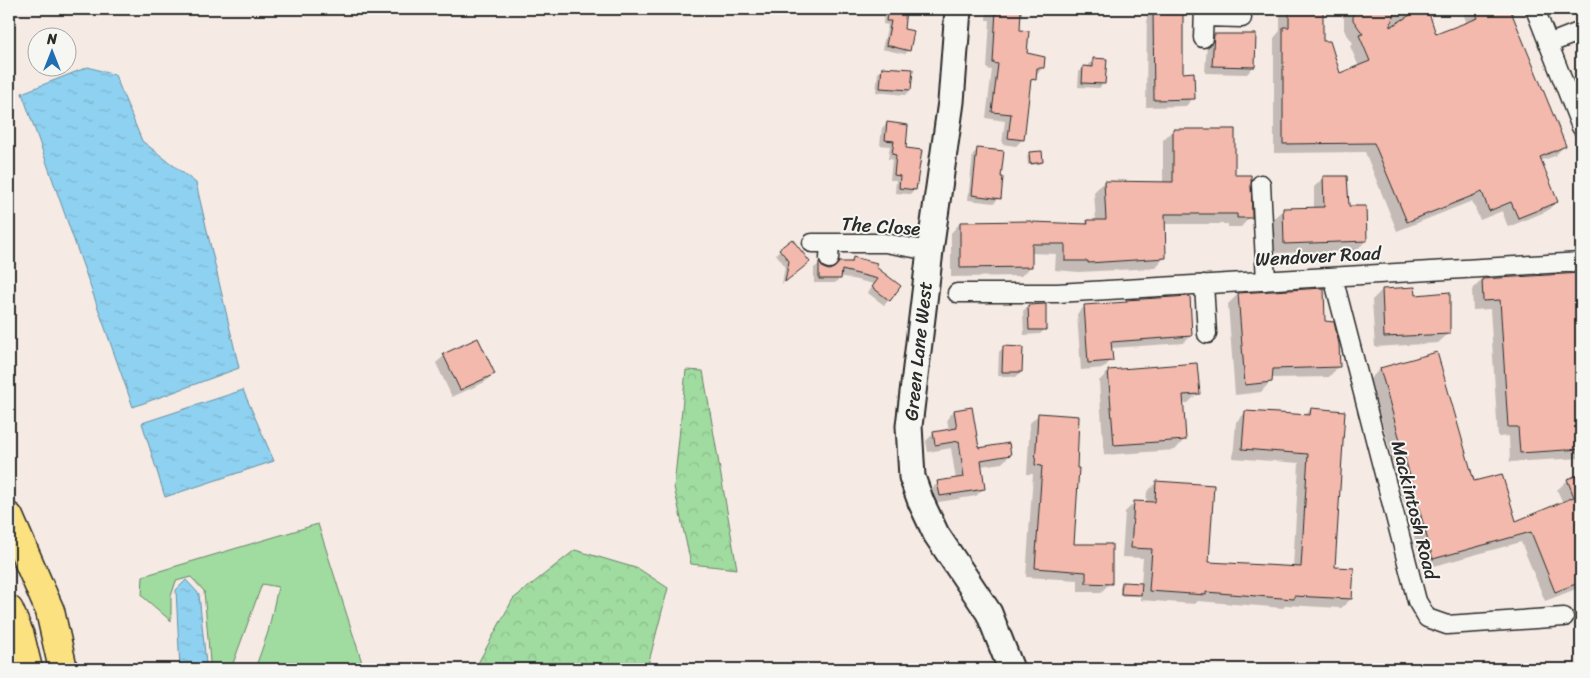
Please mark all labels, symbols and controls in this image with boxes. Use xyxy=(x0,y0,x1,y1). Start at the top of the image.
text: N xyxy=(46,27,57,52)
north arrow xyxy=(28,28,78,78)
street label: The Close xyxy=(840,207,922,245)
street label: Wendover Road xyxy=(1254,236,1383,276)
street label: Green Lane West xyxy=(894,280,942,422)
street label: Mackintosh Road xyxy=(1382,437,1449,585)

